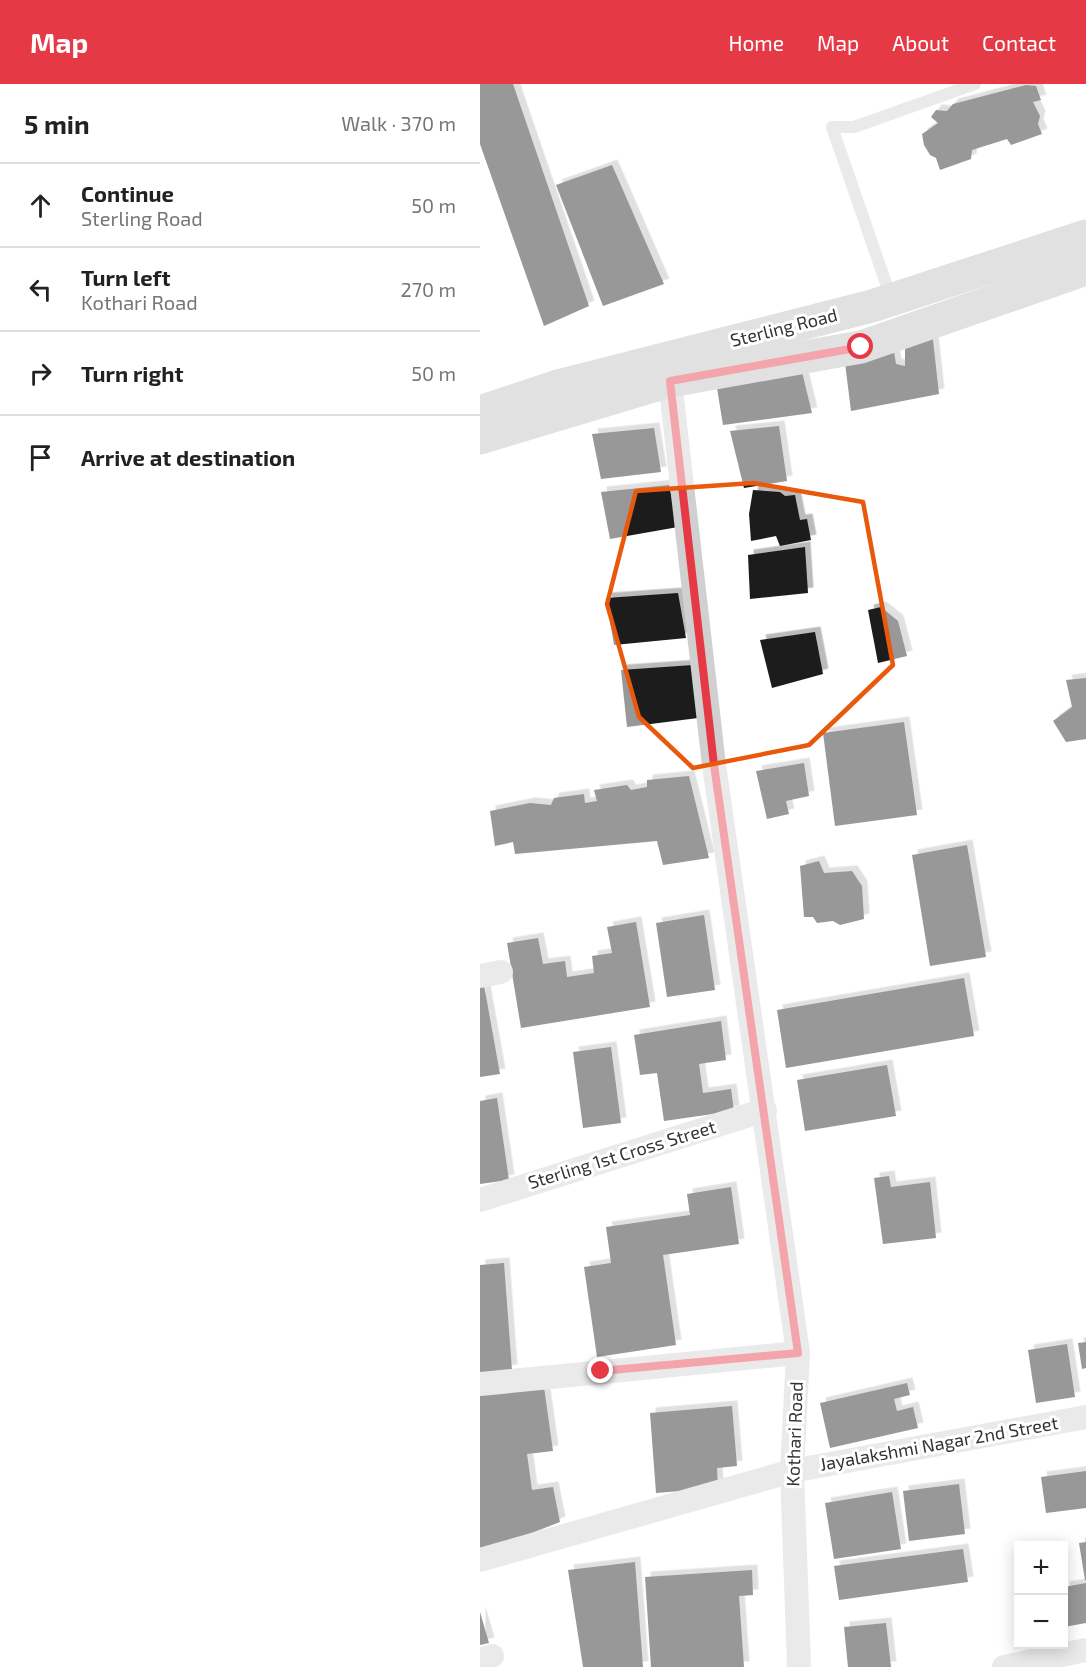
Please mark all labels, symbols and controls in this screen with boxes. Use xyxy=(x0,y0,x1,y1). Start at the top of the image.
text: Map xyxy=(30,25,88,59)
text: Home xyxy=(728,30,784,55)
text: Map xyxy=(817,30,859,55)
text: About xyxy=(892,30,949,55)
text: Contact xyxy=(982,30,1056,55)
text: 5 min xyxy=(24,108,90,139)
text: Walk · 370 m xyxy=(341,111,456,135)
text: Continue xyxy=(81,180,174,206)
icon: ahead xyxy=(24,189,57,222)
text: 50 m xyxy=(411,193,456,217)
text: Sterling Road xyxy=(81,206,203,230)
text: Turn left xyxy=(81,264,170,290)
icon: left xyxy=(24,273,57,306)
text: 270 m xyxy=(400,277,456,301)
text: Kothari Road xyxy=(81,290,198,314)
street label: Sterling Road xyxy=(728,303,840,351)
route start xyxy=(847,333,873,359)
icon: right xyxy=(24,357,57,390)
text: Turn right xyxy=(81,360,183,386)
text: 50 m xyxy=(411,361,456,385)
icon: arrive xyxy=(24,441,57,474)
text: Arrive at destination xyxy=(81,444,295,470)
street label: Sterling 1st Cross Street xyxy=(525,1115,718,1193)
route end xyxy=(587,1357,613,1383)
street label: Kothari Road xyxy=(781,1381,807,1487)
street label: Jayalakshmi Nagar 2nd Street xyxy=(818,1411,1060,1475)
map controls xyxy=(1014,1541,1068,1649)
button: + xyxy=(1014,1541,1068,1595)
button: − xyxy=(1014,1595,1068,1649)

